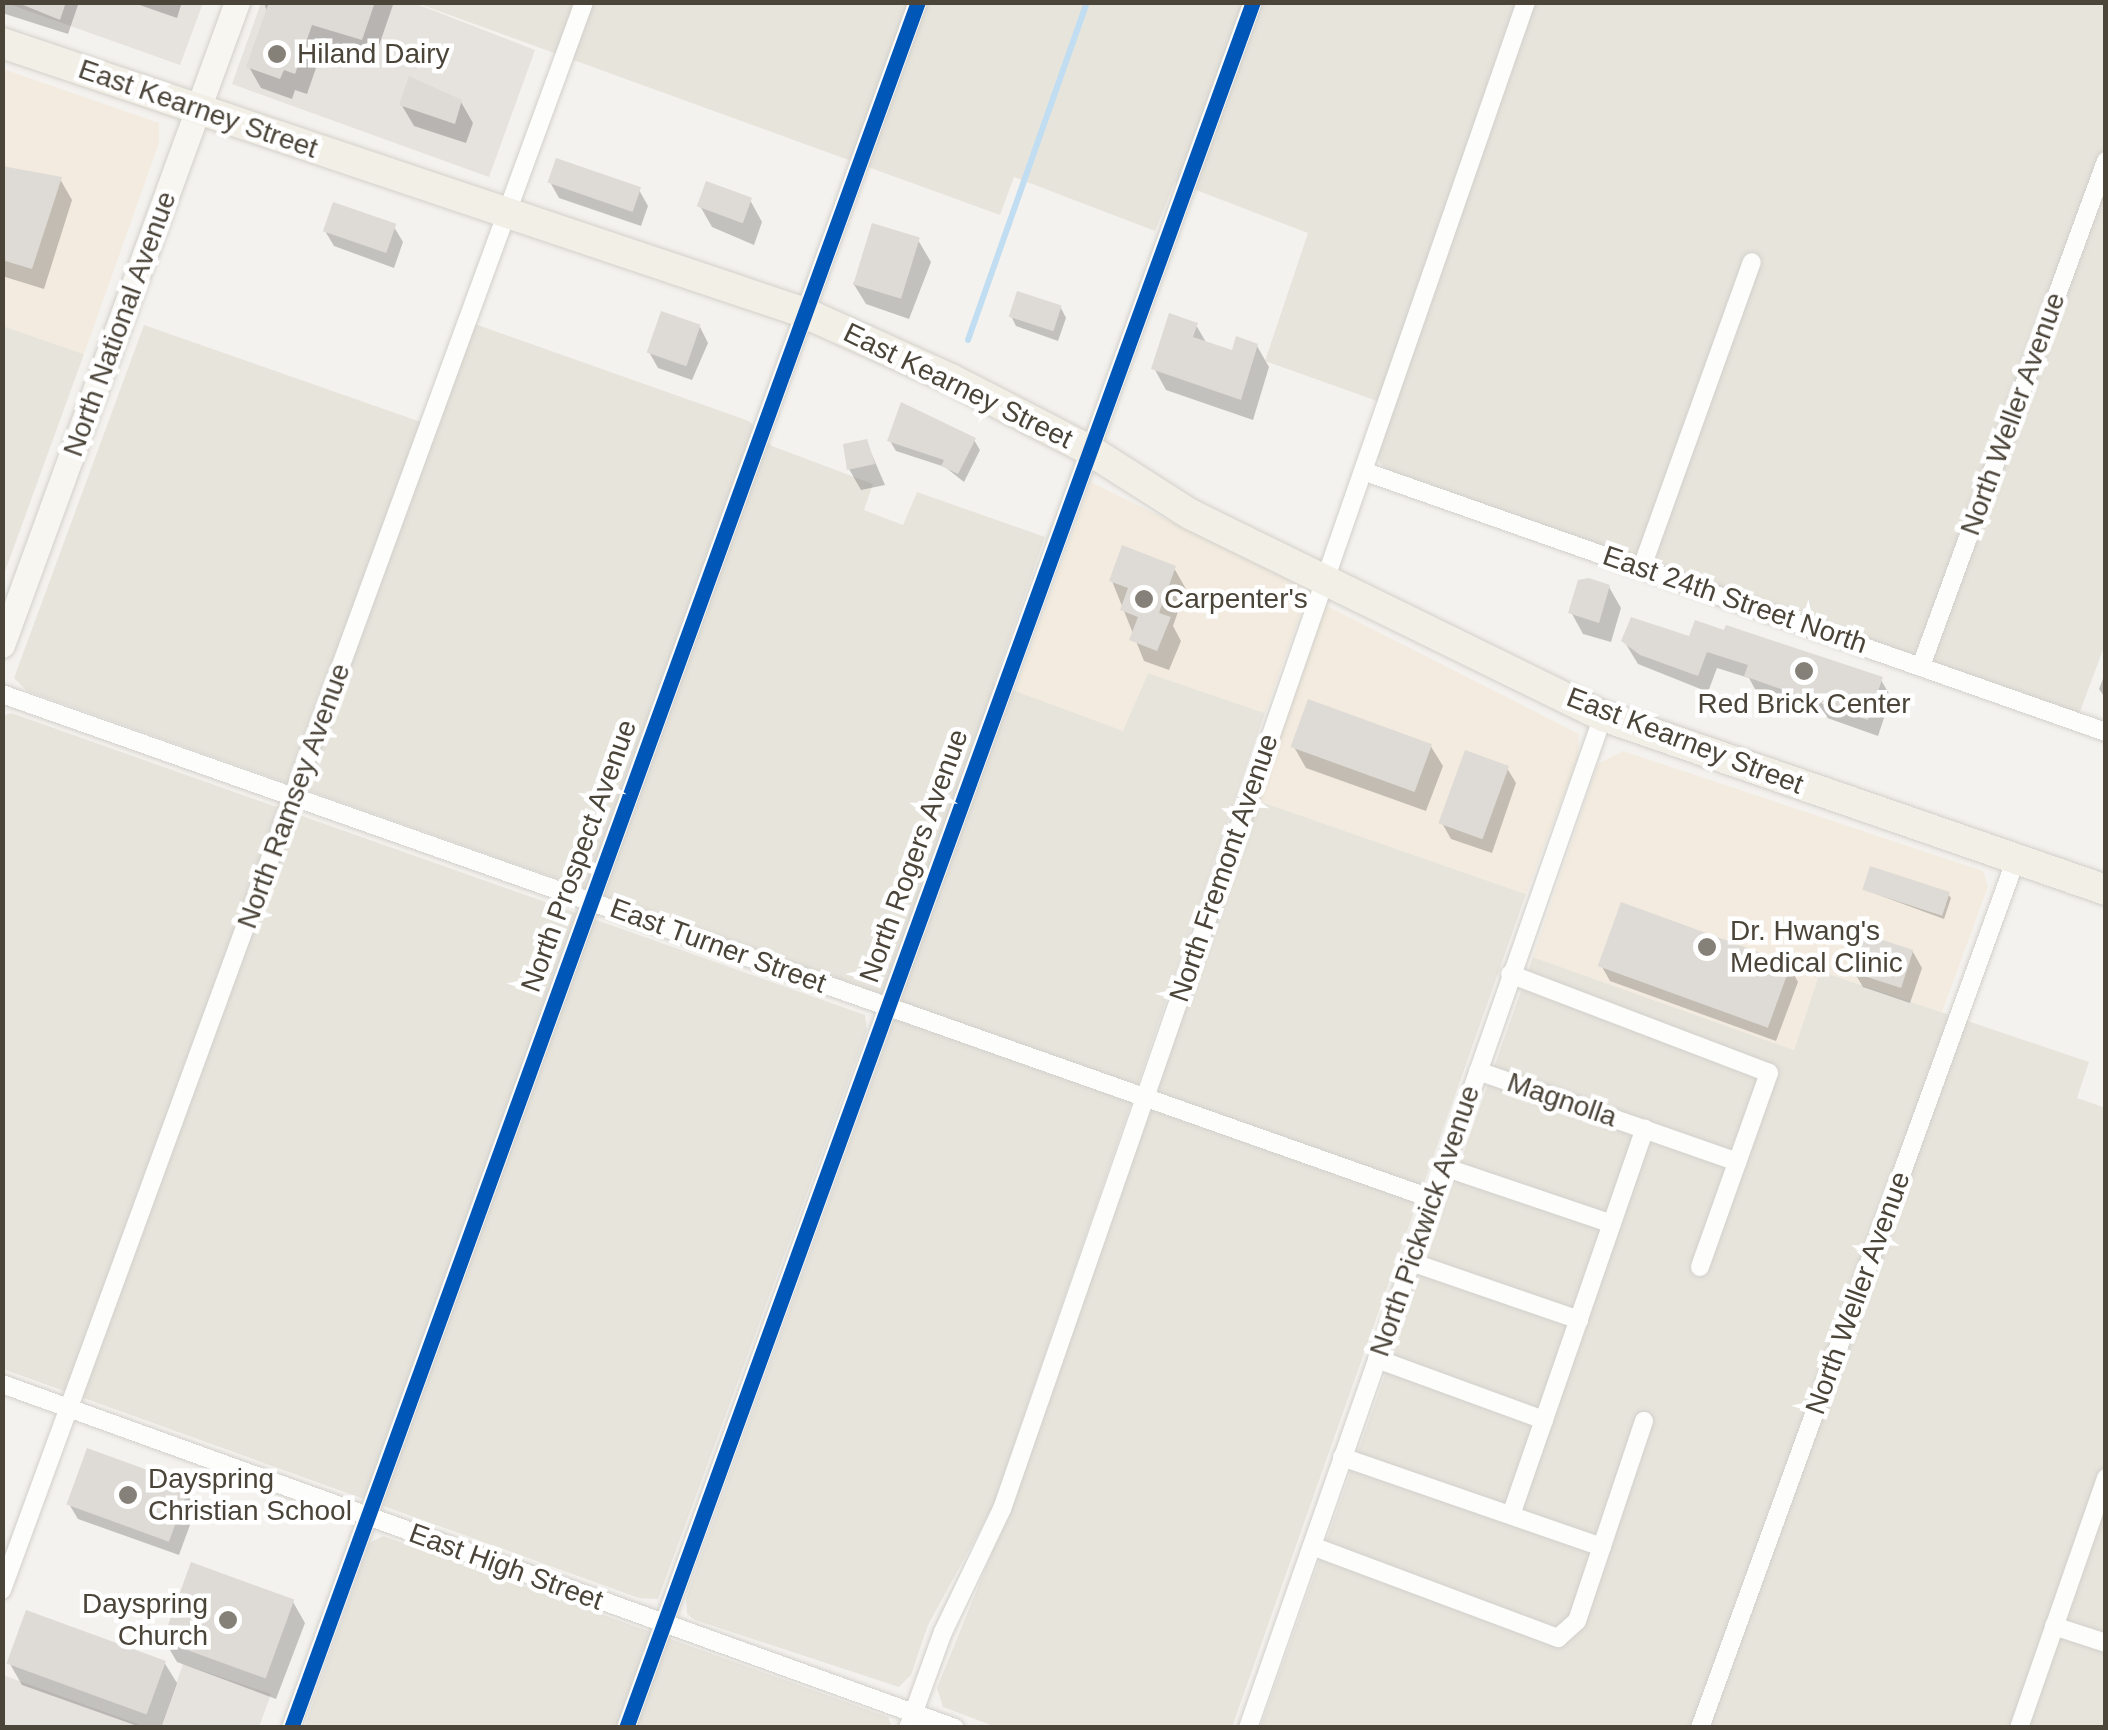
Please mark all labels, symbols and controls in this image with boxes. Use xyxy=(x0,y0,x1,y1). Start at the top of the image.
place label: Hiland Dairy xyxy=(297,37,449,71)
marker: Hiland Dairy xyxy=(266,43,288,65)
street label: East Kearney Street xyxy=(74,52,322,166)
street label: North National Avenue xyxy=(56,186,184,462)
street label: North Weller Avenue xyxy=(1953,287,2073,541)
street label: East Kearney Street xyxy=(838,316,1078,456)
street label: East 24th Street North xyxy=(1599,539,1871,661)
place label: Carpenter's xyxy=(1164,582,1308,616)
marker: Carpenter's xyxy=(1133,588,1155,610)
street label: North Ramsey Avenue xyxy=(230,658,358,934)
marker: Red Brick Center xyxy=(1793,660,1815,682)
street label: East Kearney Street xyxy=(1562,680,1808,802)
place label: Red Brick Center xyxy=(1697,687,1911,721)
street label: North Prospect Avenue xyxy=(514,714,644,998)
street label: North Rogers Avenue xyxy=(852,724,976,988)
street label: North Fremont Avenue xyxy=(1162,729,1286,1007)
street label: East Turner Street xyxy=(605,891,831,1001)
place label: Dr. Hwang's Medical Clinic xyxy=(1730,914,1903,980)
marker: Dr. Hwang's Medical Clinic xyxy=(1694,934,1720,960)
street label: Magnolla xyxy=(1503,1066,1621,1134)
street label: North Pickwick Avenue xyxy=(1363,1080,1487,1362)
street label: North Weller Avenue xyxy=(1798,1166,1918,1420)
place label: Dayspring Christian School xyxy=(148,1462,352,1528)
marker: Dayspring Christian School xyxy=(117,1484,139,1506)
street label: East High Street xyxy=(404,1516,608,1618)
place label: Dayspring Church xyxy=(82,1587,208,1653)
marker: Dayspring Church xyxy=(217,1609,239,1631)

